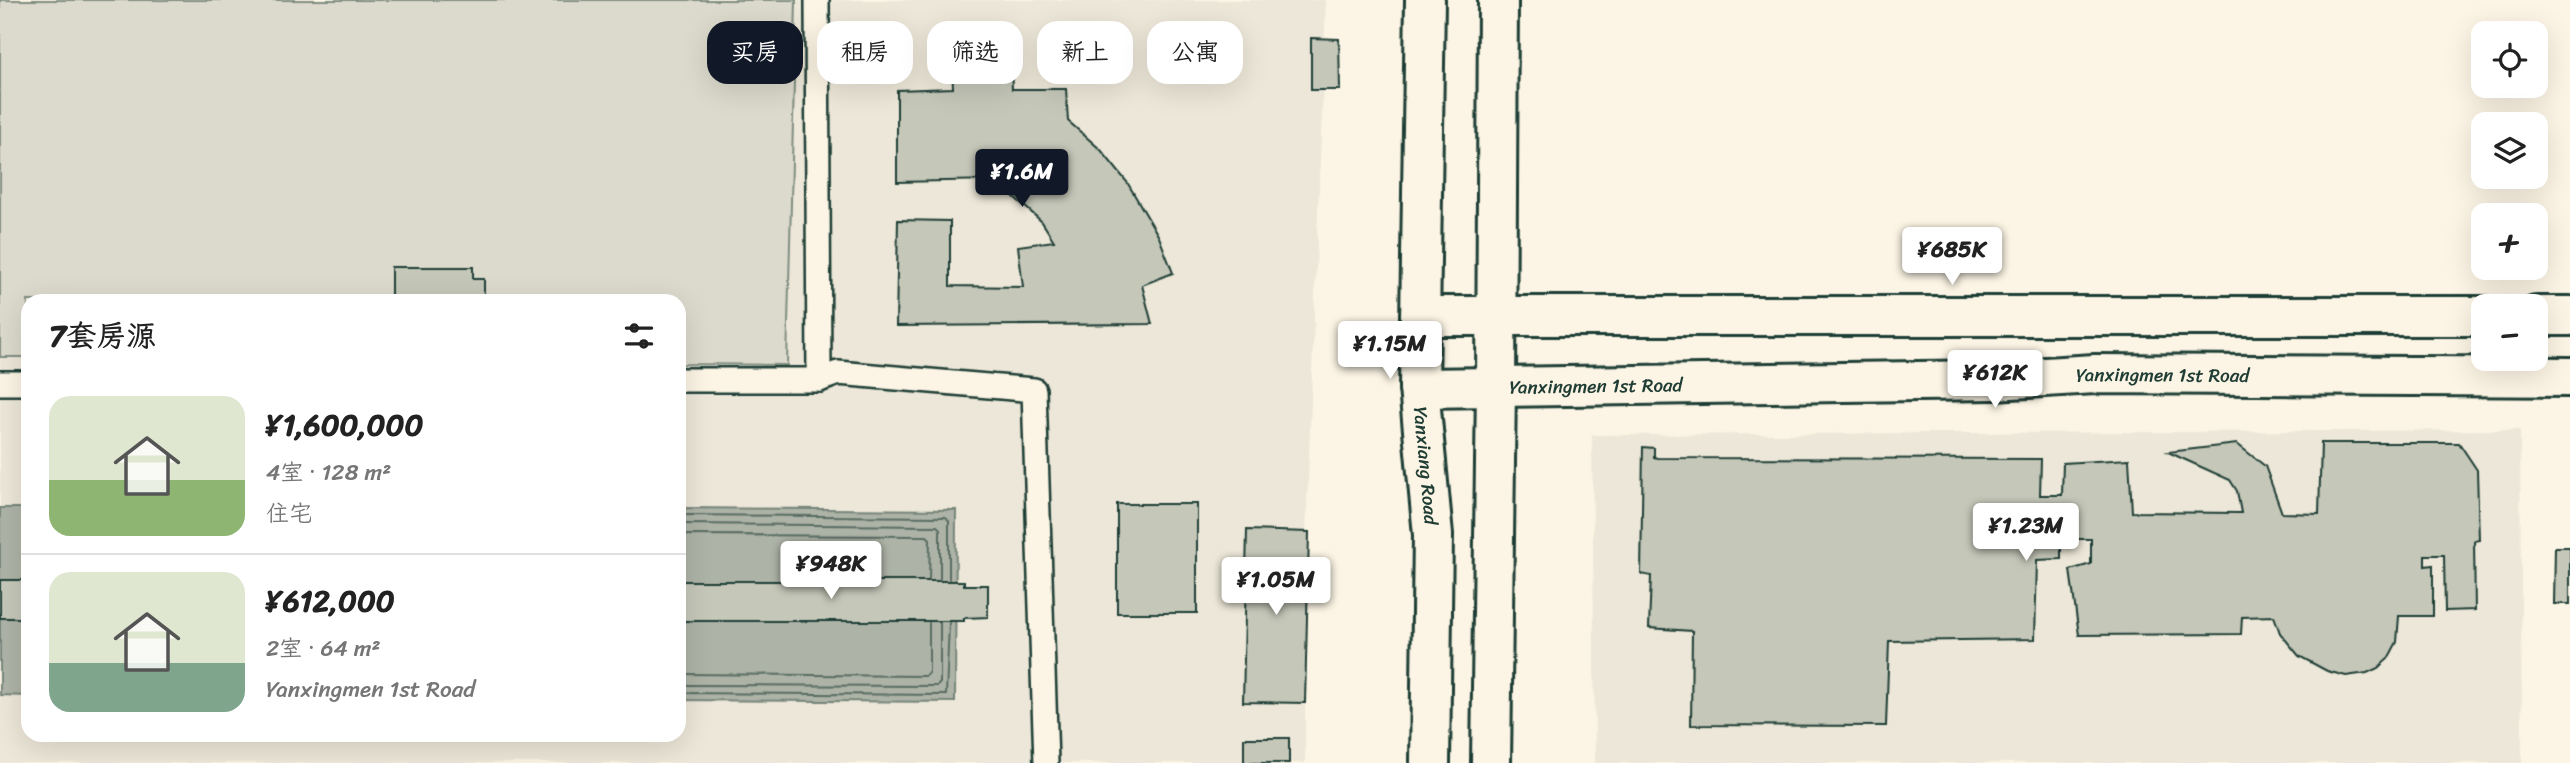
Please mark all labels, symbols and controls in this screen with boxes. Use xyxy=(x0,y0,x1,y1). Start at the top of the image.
chip: 买房 xyxy=(707,21,803,84)
chip: 租房 xyxy=(817,21,913,84)
chip: 筛选 xyxy=(927,21,1023,84)
chip: 新上 xyxy=(1037,21,1133,84)
chip: 公寓 xyxy=(1147,21,1243,84)
map controls xyxy=(2471,21,2548,371)
button: locate xyxy=(2471,21,2548,98)
button: layers xyxy=(2471,112,2548,189)
pin: ¥1.6M xyxy=(973,150,1071,209)
text: ¥1.6M xyxy=(991,151,1053,192)
button: + xyxy=(2471,203,2548,280)
pin: ¥685K xyxy=(1903,228,2001,287)
text: ¥685K xyxy=(1918,229,1986,270)
button: − xyxy=(2471,294,2548,371)
text: 7套房源 xyxy=(49,309,156,363)
icon: filters xyxy=(620,317,658,355)
pin: ¥1.15M xyxy=(1333,322,1447,381)
text: ¥1.15M xyxy=(1354,323,1426,364)
pin: ¥612K xyxy=(1946,350,2044,410)
text: ¥612K xyxy=(1964,352,2026,393)
street label: Yanxingmen 1st Road xyxy=(2075,357,2251,392)
street label: Yanxingmen 1st Road xyxy=(1509,368,1685,403)
text: ¥1,600,000 xyxy=(266,398,424,452)
street label: Yanxiang Road xyxy=(1404,405,1449,527)
icon: home xyxy=(105,424,189,508)
text: 4室 · 128 m² xyxy=(266,452,391,493)
text: 住宅 xyxy=(266,493,312,534)
pin: ¥1.23M xyxy=(1969,504,2083,563)
text: ¥1.23M xyxy=(1989,505,2063,546)
pin: ¥948K xyxy=(782,542,880,601)
text: ¥948K xyxy=(796,543,866,584)
pin: ¥1.05M xyxy=(1219,558,1333,617)
text: ¥1.05M xyxy=(1238,559,1314,600)
text: ¥612,000 xyxy=(266,574,395,628)
icon: home xyxy=(105,600,189,684)
text: 2室 · 64 m² xyxy=(266,628,381,669)
text: Yanxingmen 1st Road xyxy=(266,669,475,710)

